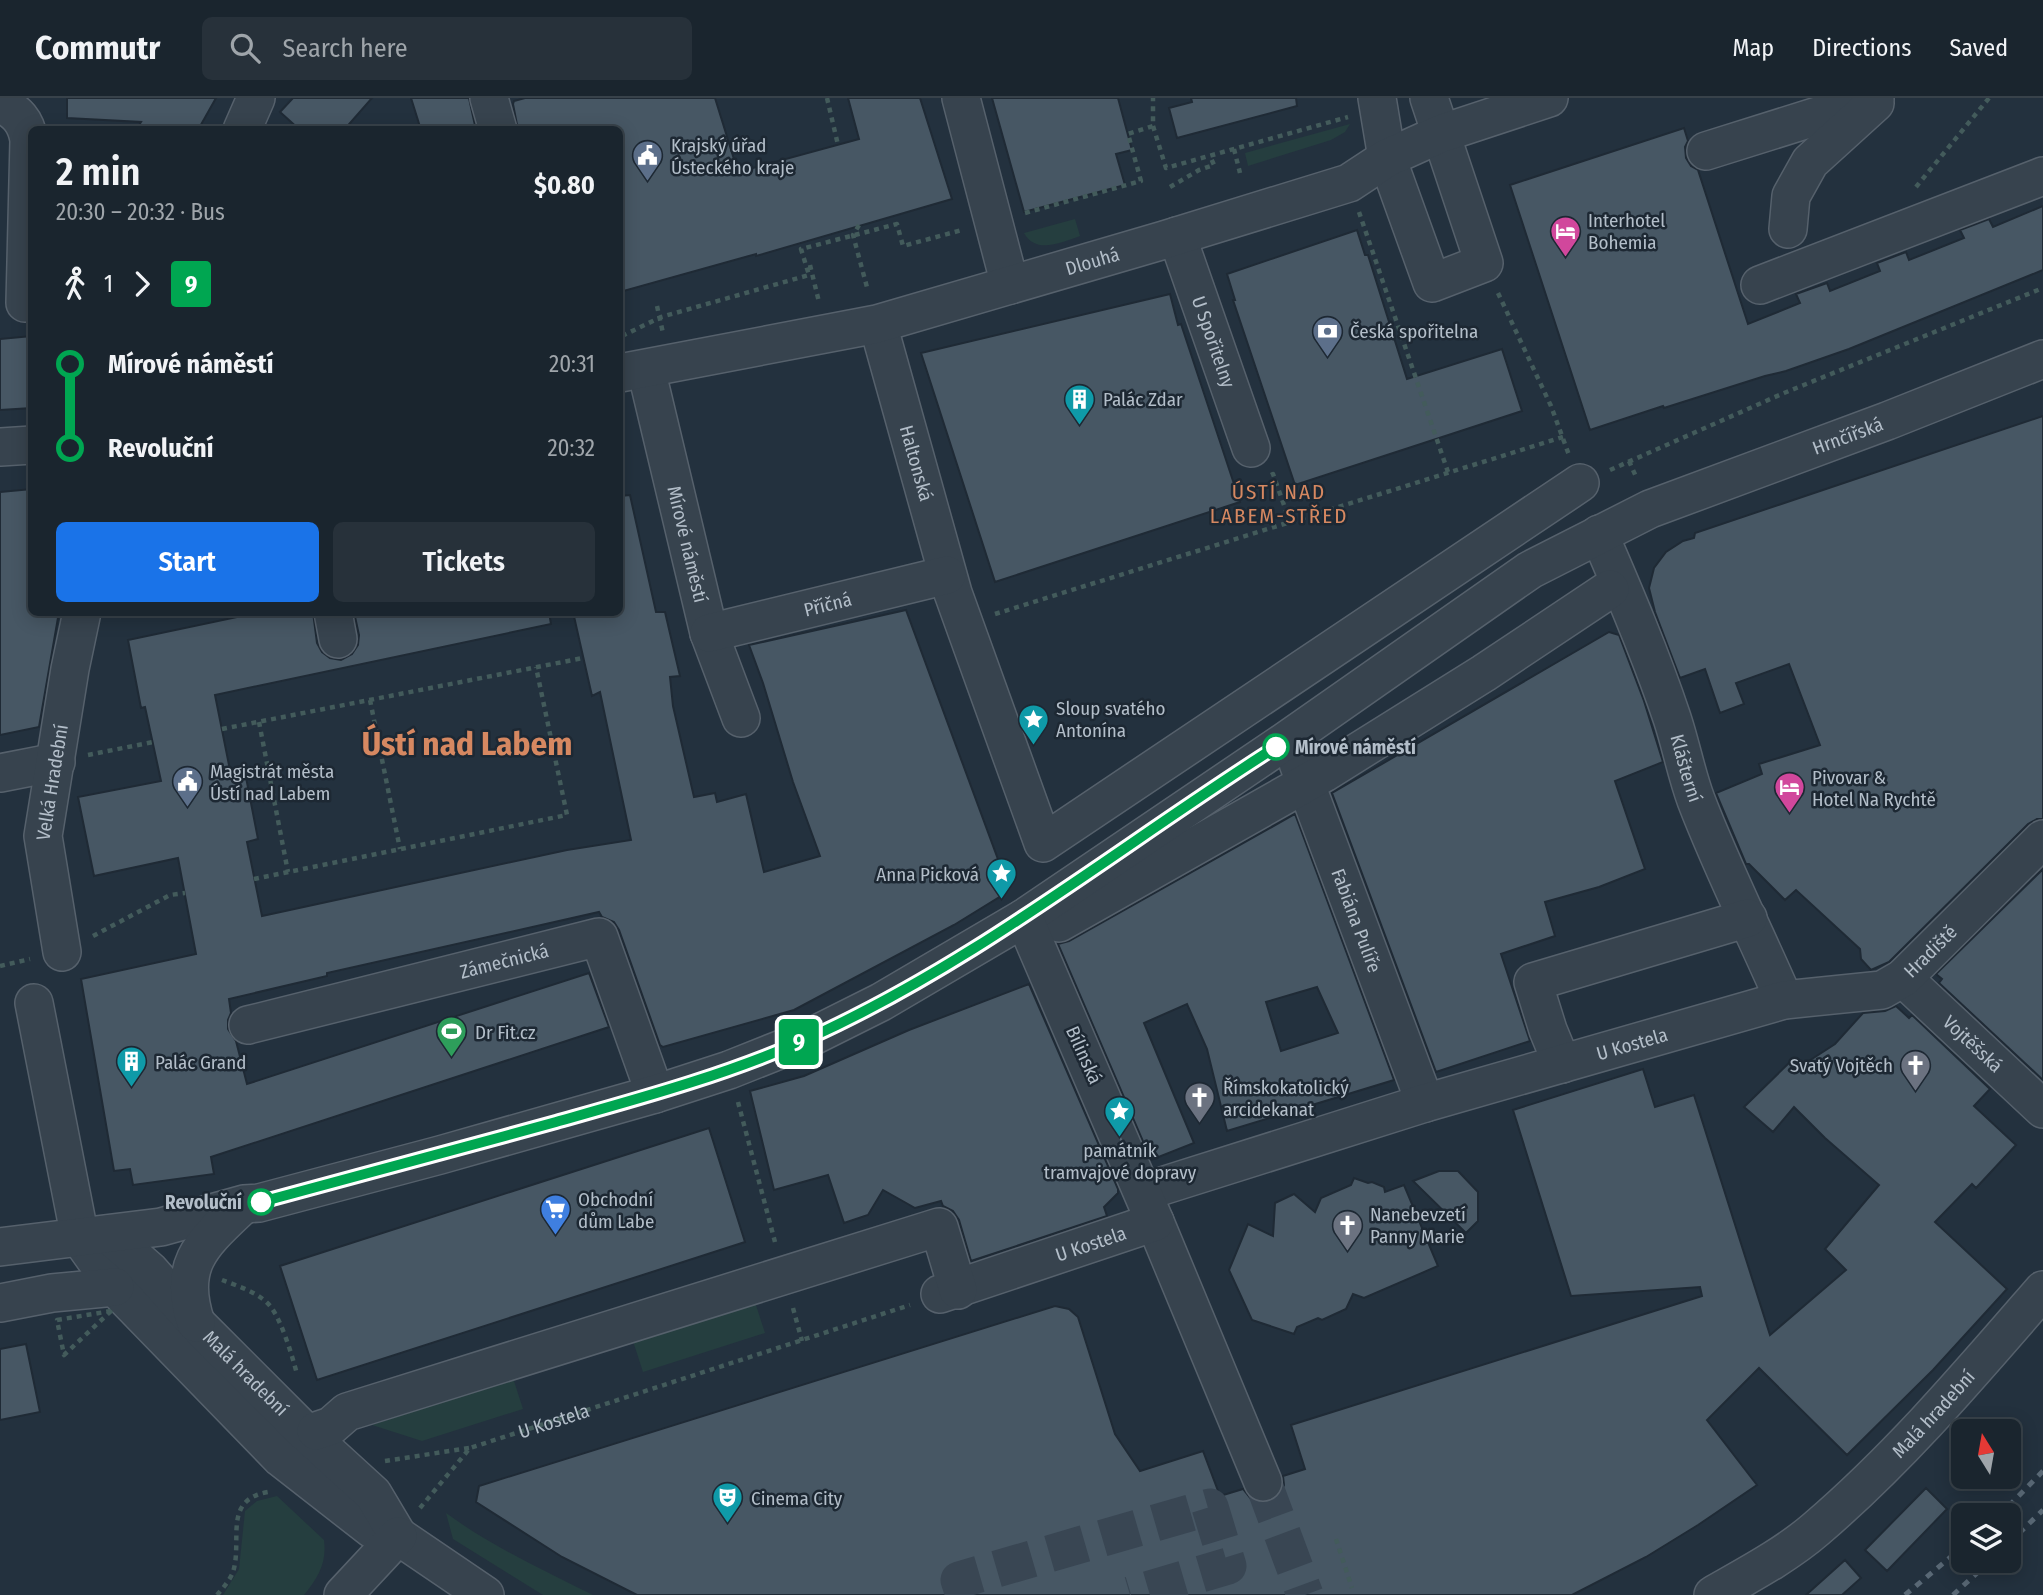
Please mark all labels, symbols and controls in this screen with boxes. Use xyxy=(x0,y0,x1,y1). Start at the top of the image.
search box xyxy=(202,17,692,80)
text: Commutr xyxy=(35,28,160,68)
icon: search xyxy=(226,29,264,67)
text: Search here xyxy=(282,33,408,64)
text: Map xyxy=(1733,34,1774,62)
text: Directions xyxy=(1812,34,1911,62)
text: Saved xyxy=(1949,34,2008,62)
place label: Krajský úřad Ústeckého kraje xyxy=(671,134,794,179)
public building icon: Krajský úřad Ústeckého kraje xyxy=(631,139,665,183)
text: 2 min xyxy=(56,149,140,195)
text: $0.80 xyxy=(534,170,595,201)
text: 20:30 – 20:32 · Bus xyxy=(56,198,225,226)
place label: Interhotel Bohemia xyxy=(1588,209,1665,254)
hotel icon: Interhotel Bohemia xyxy=(1548,214,1582,258)
street label: Dlouhá xyxy=(1063,242,1122,280)
icon: walk xyxy=(56,265,94,303)
icon: forward xyxy=(123,265,161,303)
text: 1 xyxy=(104,270,113,298)
text: 9 xyxy=(185,270,197,298)
street label: U Spořitelny xyxy=(1187,293,1241,391)
bank icon: Česká spořitelna xyxy=(1310,314,1344,358)
place label: Česká spořitelna xyxy=(1350,320,1478,343)
text: Mírové náměstí xyxy=(108,349,273,380)
text: 20:31 xyxy=(549,350,595,378)
building icon: Palác Zdar xyxy=(1063,382,1097,426)
place label: Palác Zdar xyxy=(1103,388,1183,411)
street label: Hrnčířská xyxy=(1809,412,1886,459)
street label: Haltonská xyxy=(895,423,938,504)
text: Revoluční xyxy=(108,433,213,464)
text: 20:32 xyxy=(547,434,595,462)
district label: ÚSTÍ NAD LABEM-STŘED xyxy=(1210,479,1348,529)
street label: Mírové náměstí xyxy=(663,484,713,605)
button: Start xyxy=(56,522,319,602)
button: Tickets xyxy=(333,522,595,602)
street label: Příčná xyxy=(801,587,854,621)
place label: Sloup svatého Antonína xyxy=(1056,697,1166,742)
place icon: Sloup svatého Antonína xyxy=(1016,702,1050,746)
street label: Velká Hradební xyxy=(31,722,72,842)
district label: Ústí nad Labem xyxy=(362,723,572,764)
street label: Klášterní xyxy=(1666,732,1707,805)
marker: Mírové náměstí xyxy=(1263,734,1289,760)
place label: Mírové náměstí xyxy=(1295,736,1416,759)
place label: Magistrát města Ústí nad Labem xyxy=(210,760,334,805)
public building icon: Magistrát města Ústí nad Labem xyxy=(170,765,204,809)
place label: Pivovar & Hotel Na Rychtě xyxy=(1812,766,1936,811)
hotel icon: Pivovar & Hotel Na Rychtě xyxy=(1772,771,1806,815)
place icon: Anna Picková xyxy=(985,857,1019,901)
place label: Anna Picková xyxy=(876,863,979,886)
street label: Fabiána Pulíře xyxy=(1327,865,1387,976)
street label: Hradiště xyxy=(1899,920,1961,982)
street label: Zámečnická xyxy=(457,939,551,983)
street label: Vojtěšská xyxy=(1938,1010,2008,1077)
sports icon: Dr Fit.cz xyxy=(435,1015,469,1059)
line badge: 9 xyxy=(776,1019,822,1065)
place label: Dr Fit.cz xyxy=(475,1021,536,1044)
street label: Bílinská xyxy=(1061,1022,1107,1088)
street label: U Kostela xyxy=(1594,1022,1670,1065)
text: 9 xyxy=(793,1028,805,1056)
building icon: Palác Grand xyxy=(115,1045,149,1089)
church icon: Svatý Vojtěch xyxy=(1899,1048,1933,1092)
place label: Palác Grand xyxy=(155,1051,246,1074)
place label: Svatý Vojtěch xyxy=(1790,1054,1893,1077)
place label: Římskokatolický arcidekanat xyxy=(1223,1076,1349,1121)
church icon: Římskokatolický arcidekanat xyxy=(1183,1081,1217,1125)
place icon: památník tramvajové dopravy xyxy=(1103,1094,1137,1138)
place label: památník tramvajové dopravy xyxy=(1044,1139,1197,1184)
place label: Obchodní dům Labe xyxy=(578,1188,654,1233)
marker: Revoluční xyxy=(248,1189,274,1215)
place label: Revoluční xyxy=(165,1191,242,1214)
supermarket icon: Obchodní dům Labe xyxy=(538,1193,572,1237)
place label: Nanebevzetí Panny Marie xyxy=(1370,1203,1466,1248)
church icon: Nanebevzetí Panny Marie xyxy=(1330,1208,1364,1252)
street label: U Kostela xyxy=(1052,1221,1129,1266)
street label: Malá hradební xyxy=(198,1325,294,1421)
street label: Malá hradební xyxy=(1887,1365,1980,1462)
street label: U Kostela xyxy=(515,1399,592,1443)
north arrow xyxy=(1951,1419,2021,1489)
map controls xyxy=(1951,1419,2021,1573)
theatre icon: Cinema City xyxy=(711,1481,745,1525)
place label: Cinema City xyxy=(751,1487,843,1510)
button: layers xyxy=(1951,1503,2021,1573)

